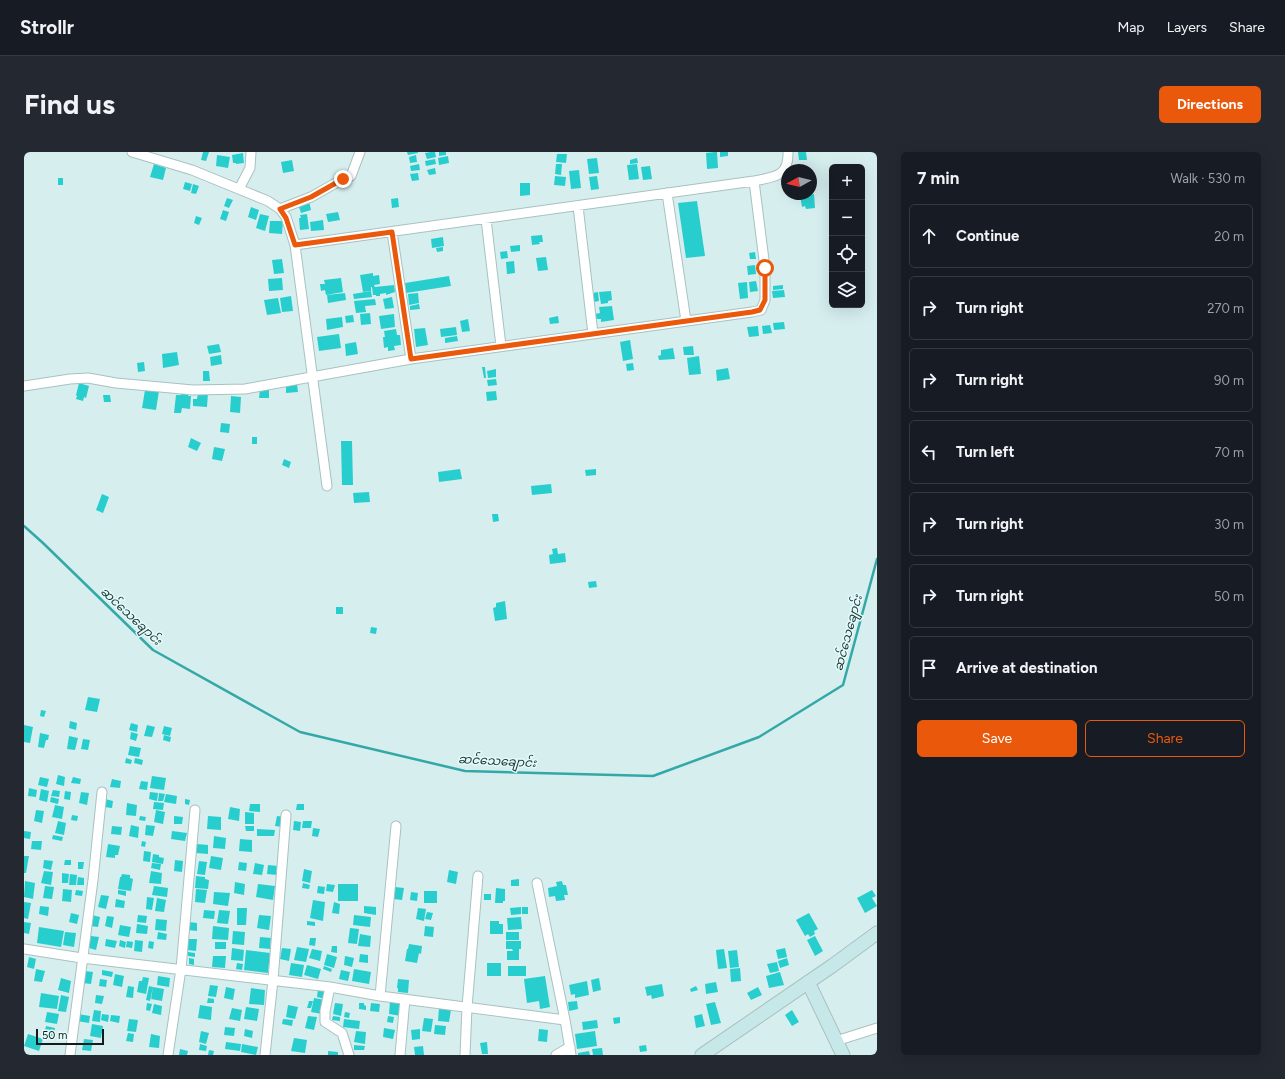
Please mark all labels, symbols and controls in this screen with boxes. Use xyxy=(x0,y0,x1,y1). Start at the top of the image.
text: Strollr xyxy=(20,16,74,39)
text: Map xyxy=(1117,19,1145,36)
text: Layers xyxy=(1167,19,1207,36)
text: Share xyxy=(1229,19,1265,36)
button: Directions xyxy=(1159,86,1261,123)
text: Find us xyxy=(24,87,115,121)
north arrow xyxy=(781,164,817,200)
map controls xyxy=(829,164,865,308)
button: + xyxy=(829,164,865,200)
text: 7 min xyxy=(917,168,959,188)
route end xyxy=(334,170,352,188)
text: Walk · 530 m xyxy=(1170,171,1245,186)
button: − xyxy=(829,200,865,236)
icon: ahead xyxy=(918,225,940,247)
text: Continue xyxy=(956,227,1019,245)
text: 20 m xyxy=(1214,229,1244,244)
button: locate xyxy=(829,236,865,272)
route start xyxy=(756,259,774,277)
button: layers xyxy=(829,272,865,308)
icon: right xyxy=(918,297,940,319)
text: Turn right xyxy=(956,299,1024,317)
text: 270 m xyxy=(1207,301,1244,316)
icon: right xyxy=(918,369,940,391)
text: Turn right xyxy=(956,371,1024,389)
text: 90 m xyxy=(1214,373,1244,388)
icon: left xyxy=(918,441,940,463)
text: Turn left xyxy=(956,443,1014,461)
text: 70 m xyxy=(1214,445,1244,460)
icon: right xyxy=(918,513,940,535)
text: Turn right xyxy=(956,515,1024,533)
text: 30 m xyxy=(1214,517,1244,532)
water label: ဆင်သေချောင်း xyxy=(96,583,166,651)
icon: right xyxy=(918,585,940,607)
text: Turn right xyxy=(956,587,1024,605)
text: 50 m xyxy=(1214,589,1244,604)
water label: ဆင်သေချောင်း xyxy=(829,592,868,673)
icon: arrive xyxy=(918,657,940,679)
text: Arrive at destination xyxy=(956,659,1097,677)
button: Save xyxy=(917,720,1077,757)
button: Share xyxy=(1085,720,1245,757)
water label: ဆင်သေချောင်း xyxy=(457,750,537,773)
scale bar xyxy=(36,1027,104,1046)
text: 50 m xyxy=(42,1029,67,1042)

